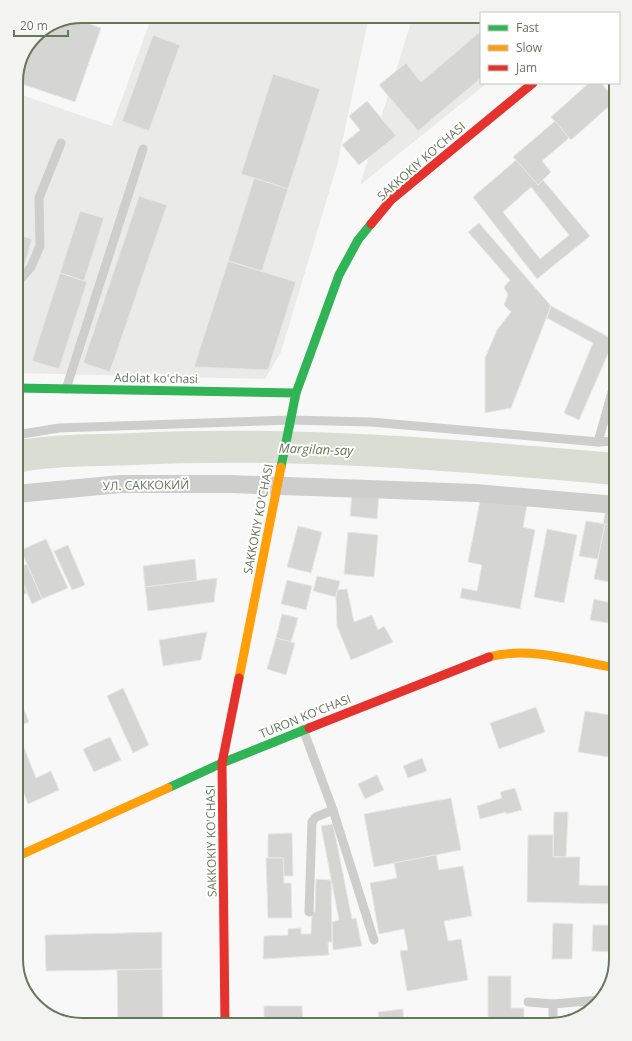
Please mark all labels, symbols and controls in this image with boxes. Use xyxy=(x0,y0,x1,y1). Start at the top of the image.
scale bar xyxy=(14,12,68,38)
legend xyxy=(480,12,620,84)
text: 20 m xyxy=(20,17,48,34)
text: Fast xyxy=(516,19,539,36)
text: Slow xyxy=(516,39,543,56)
text: Jam xyxy=(515,59,537,76)
street label: SAKKOKIY KO'CHASI xyxy=(373,118,469,204)
street label: Adolat koʻchasi xyxy=(114,369,198,387)
water label: Margilan-say xyxy=(278,439,355,459)
street label: SAKKOKIY KO'CHASI xyxy=(239,462,277,576)
street label: УЛ. САККОКИЙ xyxy=(102,476,190,494)
street label: TURON KO'CHASI xyxy=(257,690,353,742)
street label: SAKKOKIY KO'CHASI xyxy=(202,785,220,897)

